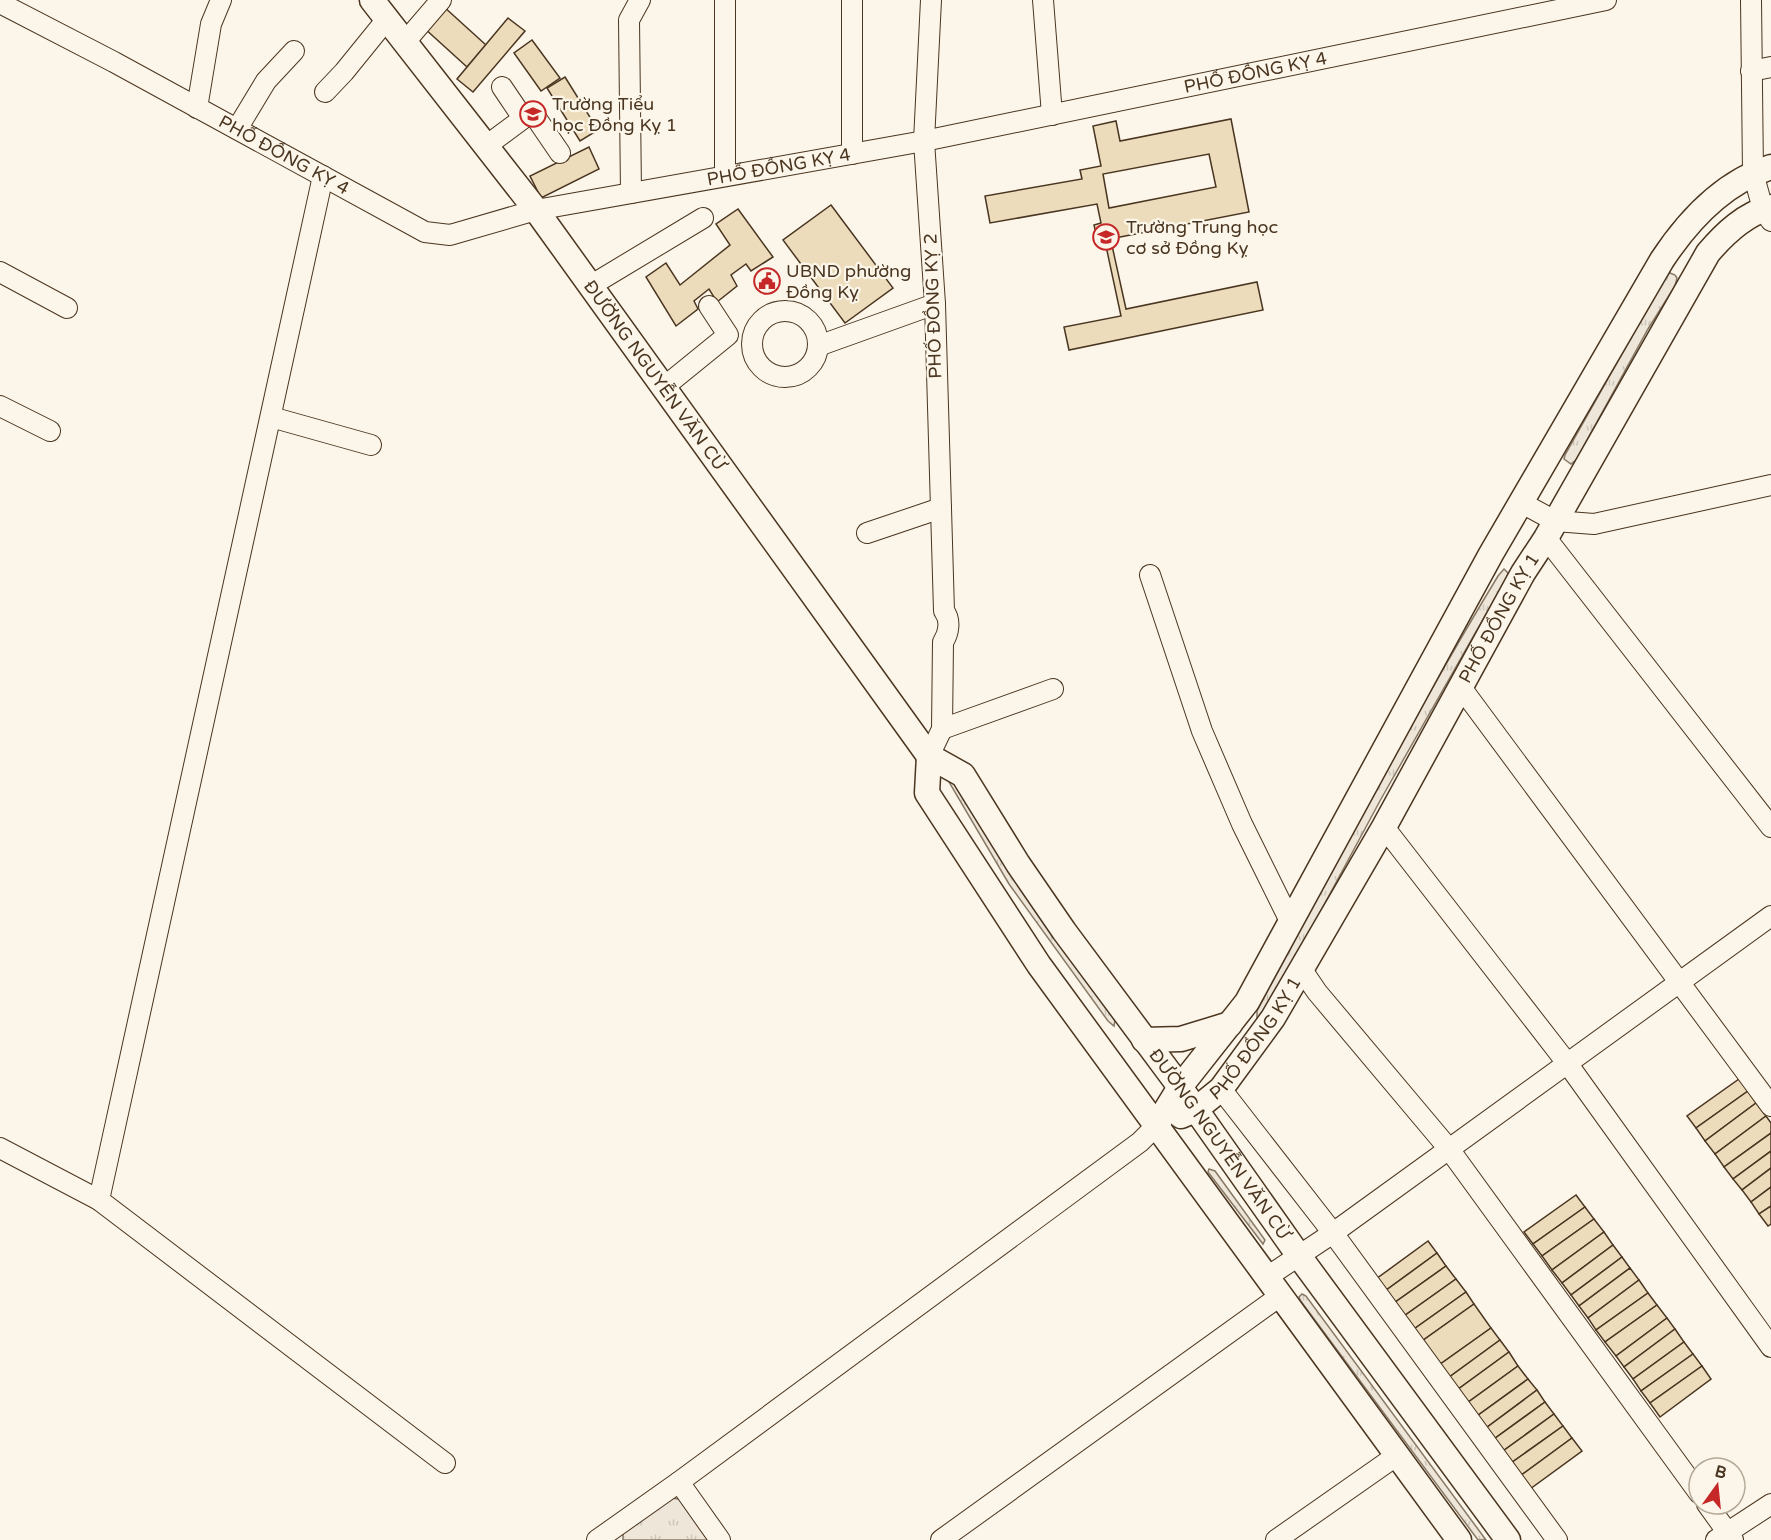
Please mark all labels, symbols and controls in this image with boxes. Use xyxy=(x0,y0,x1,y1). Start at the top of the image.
street label: PHỐ ĐỒNG KỴ 4 xyxy=(1182,47,1329,98)
place label: Trường Tiểu học Đồng Kỵ 1 xyxy=(552,93,677,136)
school or university icon: Trường Tiểu học Đồng Kỵ 1 xyxy=(518,99,548,129)
street label: PHỐ ĐỒNG KỴ 4 xyxy=(215,110,353,199)
street label: PHỐ ĐỒNG KỴ 4 xyxy=(705,143,852,190)
place label: Trường Trung học cơ sở Đồng Kỵ xyxy=(1126,216,1278,259)
school or university icon: Trường Trung học cơ sở Đồng Kỵ xyxy=(1091,222,1121,252)
street label: PHỐ ĐỒNG KỴ 2 xyxy=(919,233,947,379)
place label: UBND phường Đồng Kỵ xyxy=(786,260,911,303)
public building icon: UBND phường Đồng Kỵ xyxy=(752,266,782,296)
street label: ĐƯỜNG NGUYỄN VĂN CỪ xyxy=(579,276,732,476)
street label: PHỐ ĐỒNG KỴ 1 xyxy=(1454,549,1544,687)
street label: PHỐ ĐỒNG KỴ 1 xyxy=(1205,973,1306,1105)
street label: ĐƯỜNG NGUYỄN VĂN CỪ xyxy=(1144,1044,1296,1245)
north arrow xyxy=(1687,1456,1747,1516)
text: B xyxy=(1713,1461,1729,1484)

